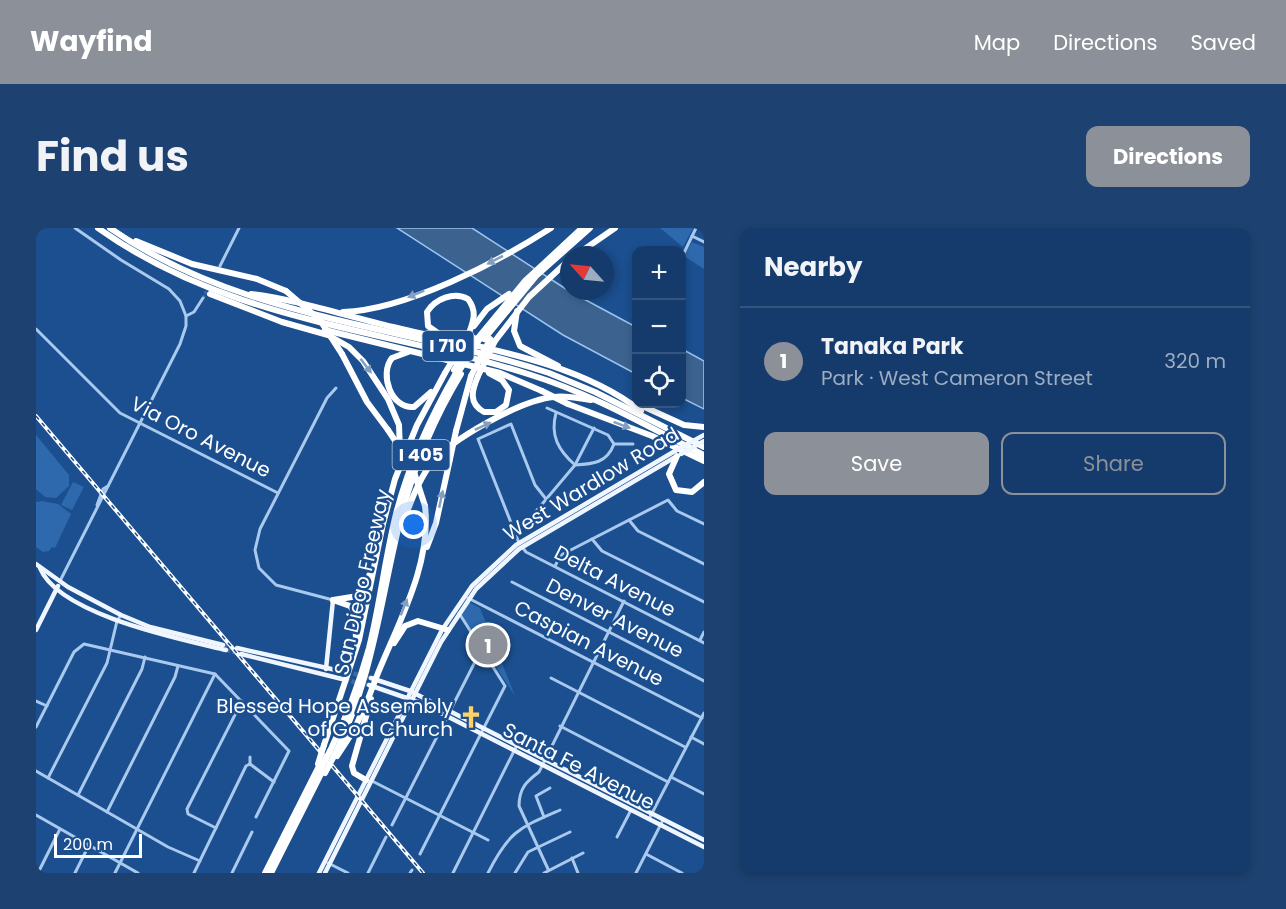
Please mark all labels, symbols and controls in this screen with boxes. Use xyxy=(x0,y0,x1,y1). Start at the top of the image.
text: Wayfind xyxy=(30,22,152,61)
text: Map xyxy=(974,28,1020,57)
text: Directions xyxy=(1053,28,1157,57)
text: Saved xyxy=(1190,28,1256,57)
button: Directions xyxy=(1086,126,1250,187)
text: Find us xyxy=(36,127,189,186)
north arrow xyxy=(560,246,614,300)
map controls xyxy=(632,246,686,408)
button: + xyxy=(632,246,686,300)
text: Nearby xyxy=(764,249,862,285)
one-way arrow xyxy=(486,255,503,265)
one-way arrow xyxy=(407,290,425,299)
button: − xyxy=(632,300,686,354)
road number: I 710 xyxy=(422,331,474,361)
text: Tanaka Park xyxy=(821,331,964,362)
text: 1 xyxy=(780,347,787,375)
text: 320 m xyxy=(1164,347,1226,375)
button: locate xyxy=(632,354,686,408)
one-way arrow xyxy=(360,358,373,374)
text: Park · West Cameron Street xyxy=(821,364,1093,392)
street label: Via Oro Avenue xyxy=(126,390,276,484)
street label: West Wardlow Road xyxy=(498,420,684,548)
one-way arrow xyxy=(613,421,631,430)
one-way arrow xyxy=(474,422,491,431)
button: Save xyxy=(764,432,989,495)
button: Share xyxy=(1001,432,1226,495)
road number: I 405 xyxy=(392,440,450,470)
street label: San Diego Freeway xyxy=(327,486,397,678)
one-way arrow xyxy=(437,490,447,508)
your location xyxy=(399,510,428,539)
street label: Delta Avenue xyxy=(550,538,680,624)
street label: Denver Avenue xyxy=(541,571,689,665)
street label: Caspian Avenue xyxy=(509,593,669,693)
one-way arrow xyxy=(399,598,409,616)
pin: 1 xyxy=(468,622,508,668)
place label: Blessed Hope Assembly of God Church xyxy=(216,692,453,743)
church icon: Blessed Hope Assembly of God Church xyxy=(458,704,484,730)
street label: Santa Fe Avenue xyxy=(498,716,660,816)
scale bar xyxy=(54,831,142,858)
text: 200 m xyxy=(63,833,113,856)

